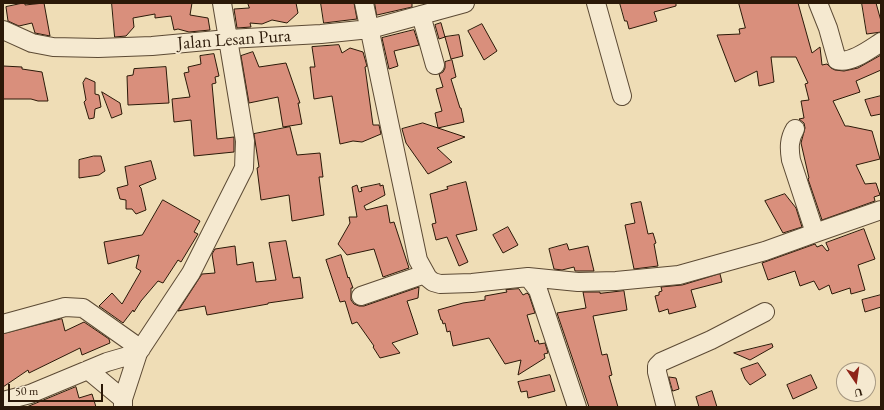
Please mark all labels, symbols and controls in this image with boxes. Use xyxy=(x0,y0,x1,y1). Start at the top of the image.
street label: Jalan Lesan Pura xyxy=(176,25,292,55)
north arrow xyxy=(836,362,876,402)
scale bar xyxy=(10,376,105,402)
text: 50 m xyxy=(15,383,38,399)
text: U xyxy=(853,385,864,400)

